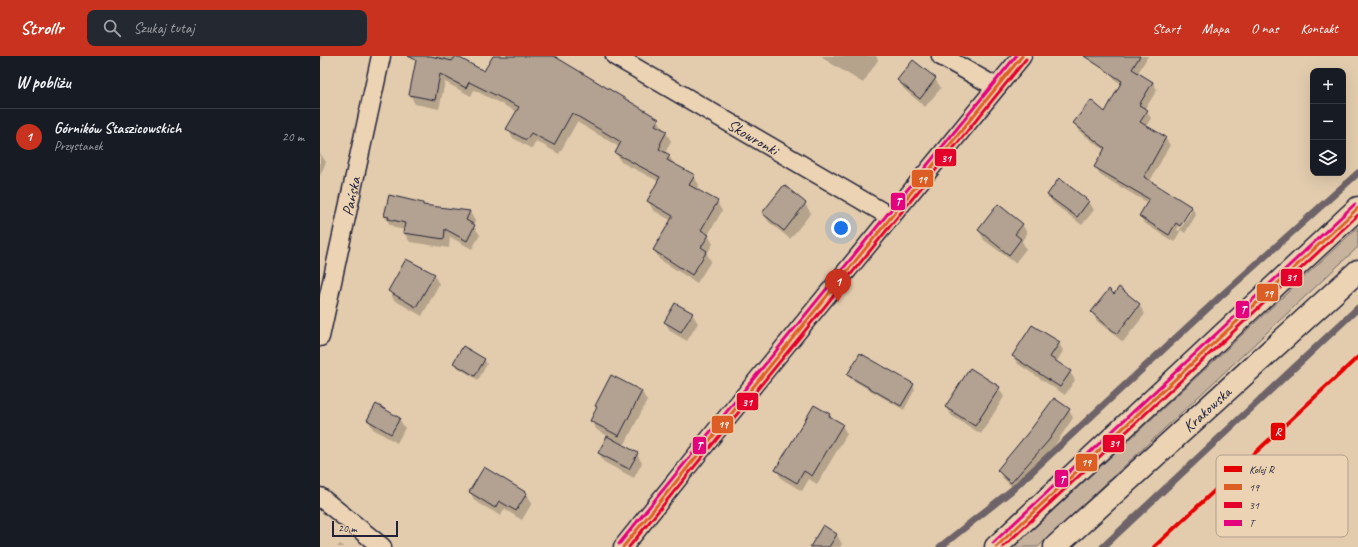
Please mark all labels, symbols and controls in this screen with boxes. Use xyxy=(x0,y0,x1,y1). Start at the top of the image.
search box xyxy=(87,10,367,46)
text: Strollr xyxy=(20,16,63,40)
icon: search xyxy=(101,17,123,39)
text: Szukaj tutaj xyxy=(133,19,195,38)
text: Start xyxy=(1152,20,1180,37)
text: Mapa xyxy=(1202,20,1229,37)
text: O nas xyxy=(1251,20,1278,37)
text: Kontakt xyxy=(1300,20,1338,37)
map controls xyxy=(1310,68,1346,176)
button: + xyxy=(1310,68,1346,104)
text: W pobliżu xyxy=(16,72,71,93)
button: − xyxy=(1310,104,1346,140)
street label: Skowronki xyxy=(724,115,783,161)
text: Górników Staszicowskich xyxy=(54,119,181,138)
text: 1 xyxy=(26,129,32,145)
text: 20 m xyxy=(282,129,304,145)
text: Przystanek xyxy=(54,138,102,154)
button: layers xyxy=(1310,140,1346,176)
line badge: 31 xyxy=(934,148,957,167)
text: 31 xyxy=(941,151,952,165)
line badge: 19 xyxy=(911,169,934,188)
text: 19 xyxy=(917,172,928,186)
street label: Pańska xyxy=(338,174,366,218)
line badge: T xyxy=(890,192,906,211)
text: T xyxy=(895,194,903,208)
your location xyxy=(831,218,851,238)
line badge: 31 xyxy=(1280,268,1303,287)
pin: 1 xyxy=(825,269,851,302)
text: 31 xyxy=(1286,270,1297,284)
line badge: 19 xyxy=(1256,283,1279,302)
text: 19 xyxy=(1263,286,1274,300)
line badge: T xyxy=(1235,300,1250,319)
text: T xyxy=(1240,302,1248,316)
street label: Krakowska xyxy=(1179,382,1237,437)
line badge: 31 xyxy=(736,392,759,411)
text: 31 xyxy=(742,395,753,409)
line badge: 19 xyxy=(711,415,734,434)
text: 19 xyxy=(718,417,729,431)
line badge: R xyxy=(1270,422,1286,441)
text: R xyxy=(1275,424,1283,438)
line badge: 31 xyxy=(1102,434,1125,453)
line badge: T xyxy=(692,436,707,455)
text: 31 xyxy=(1109,436,1120,450)
text: T xyxy=(696,438,704,452)
line badge: 19 xyxy=(1075,453,1098,472)
text: 19 xyxy=(1081,455,1092,469)
legend xyxy=(1216,455,1348,537)
text: Kolej R xyxy=(1249,462,1275,476)
line badge: T xyxy=(1054,469,1069,488)
text: T xyxy=(1059,472,1067,486)
text: 19 xyxy=(1249,480,1260,494)
text: 31 xyxy=(1249,498,1260,512)
text: T xyxy=(1249,516,1257,530)
scale bar xyxy=(332,519,398,538)
text: 20 m xyxy=(338,521,357,535)

